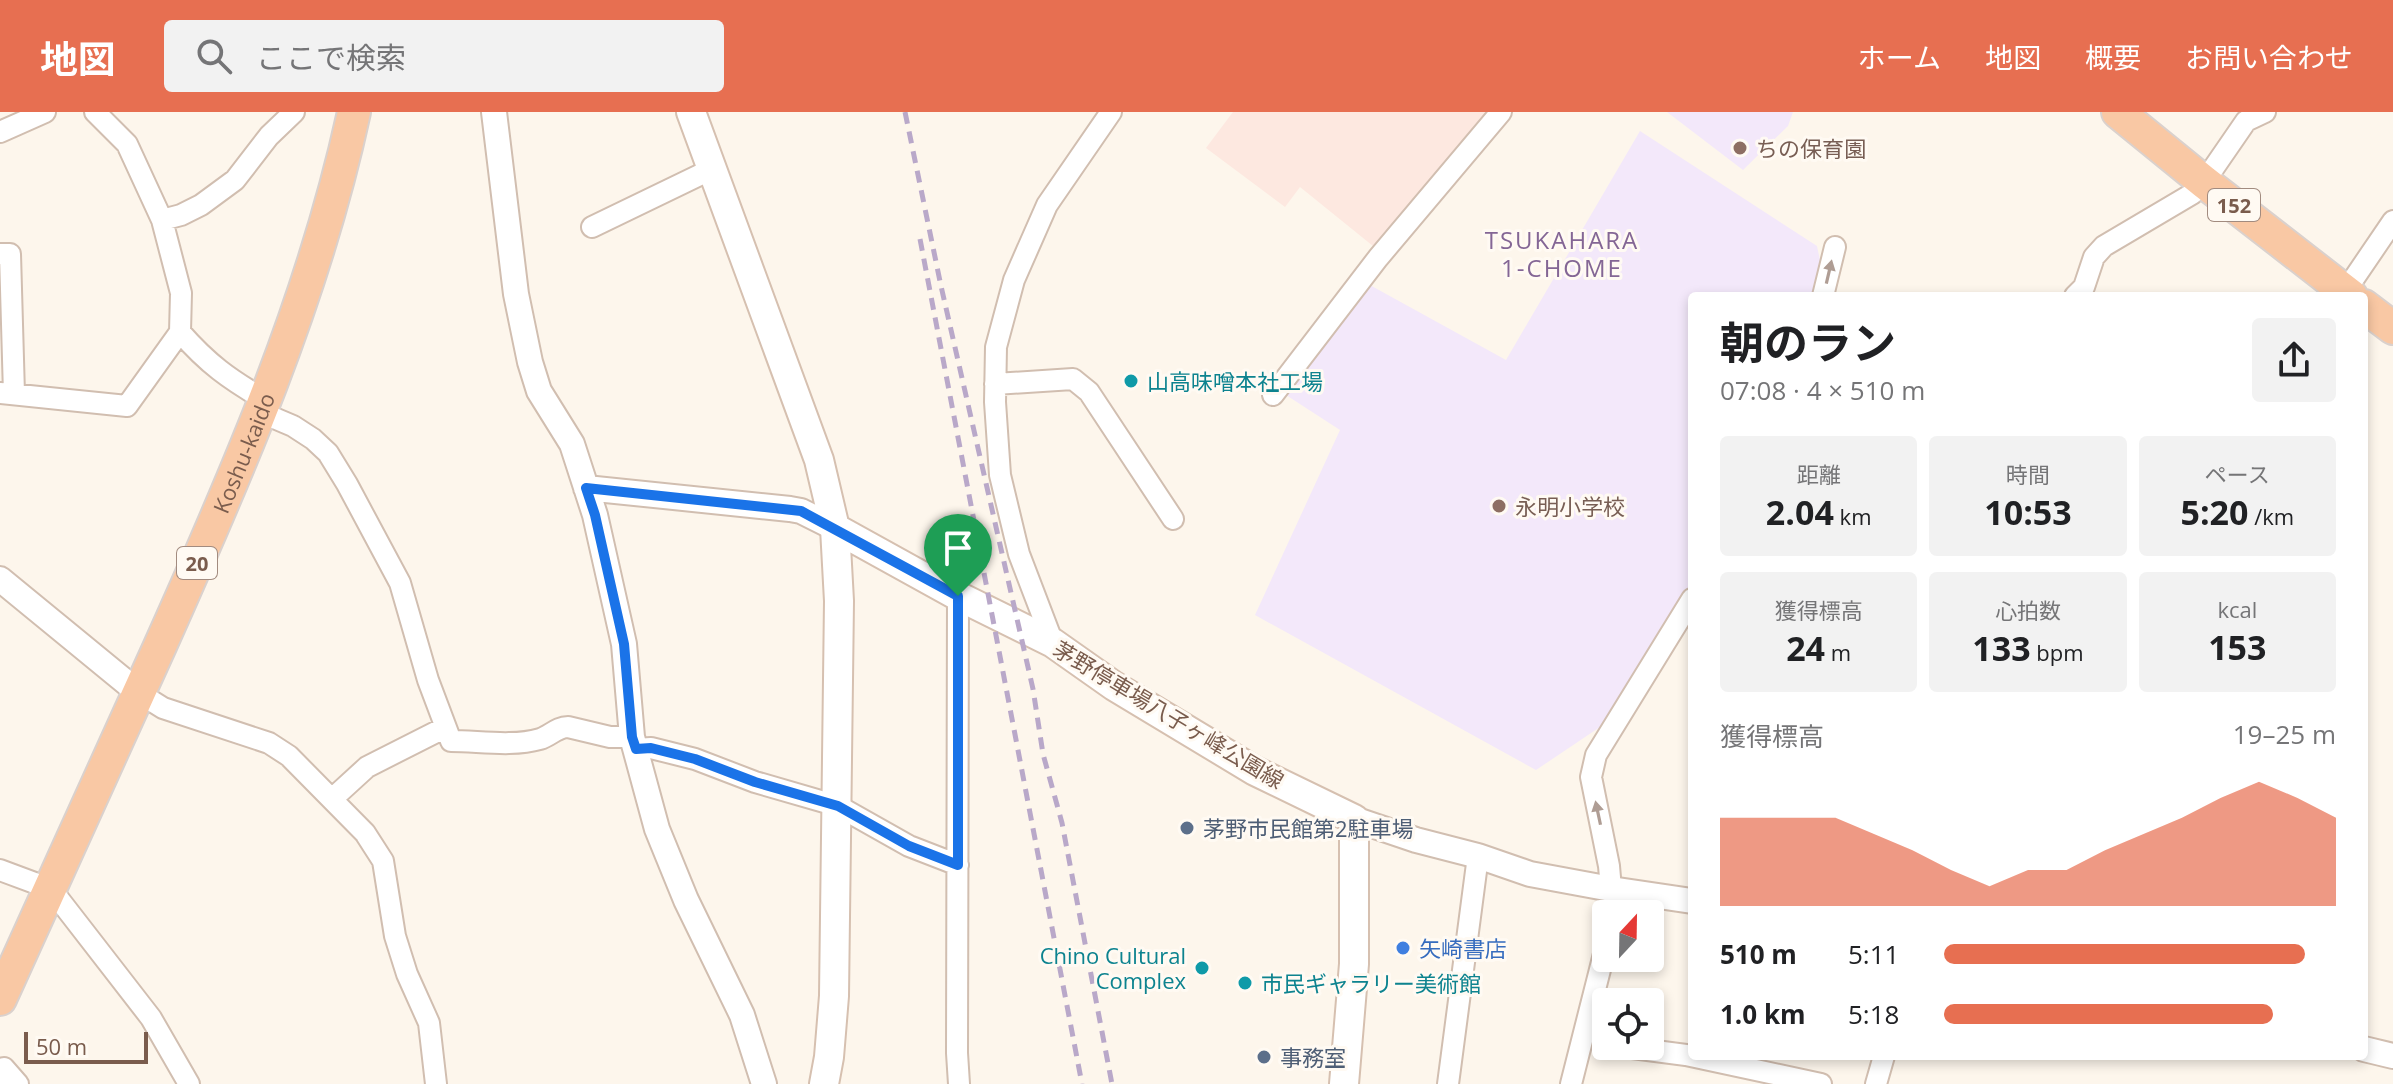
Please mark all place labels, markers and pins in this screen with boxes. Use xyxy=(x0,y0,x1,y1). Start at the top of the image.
place label: ちの保育園 xyxy=(1756,133,1866,163)
marker: ちの保育園 xyxy=(1731,139,1749,157)
place label: 山高味噌本社工場 xyxy=(1147,366,1323,396)
marker: 山高味噌本社工場 xyxy=(1122,372,1140,390)
place label: 永明小学校 xyxy=(1515,491,1625,521)
marker: 永明小学校 xyxy=(1490,497,1508,515)
pin xyxy=(924,514,992,596)
place label: 茅野市民館第2駐車場 xyxy=(1203,813,1414,843)
marker: 茅野市民館第2駐車場 xyxy=(1178,819,1196,837)
place label: 矢崎書店 xyxy=(1419,933,1507,963)
marker: 矢崎書店 xyxy=(1394,939,1412,957)
place label: Chino Cultural Complex xyxy=(1040,940,1186,995)
marker: Chino Cultural Complex xyxy=(1193,959,1211,977)
place label: 市民ギャラリー美術館 xyxy=(1261,968,1481,998)
marker: 市民ギャラリー美術館 xyxy=(1236,974,1254,992)
place label: 事務室 xyxy=(1280,1042,1346,1072)
marker: 事務室 xyxy=(1255,1048,1273,1066)

